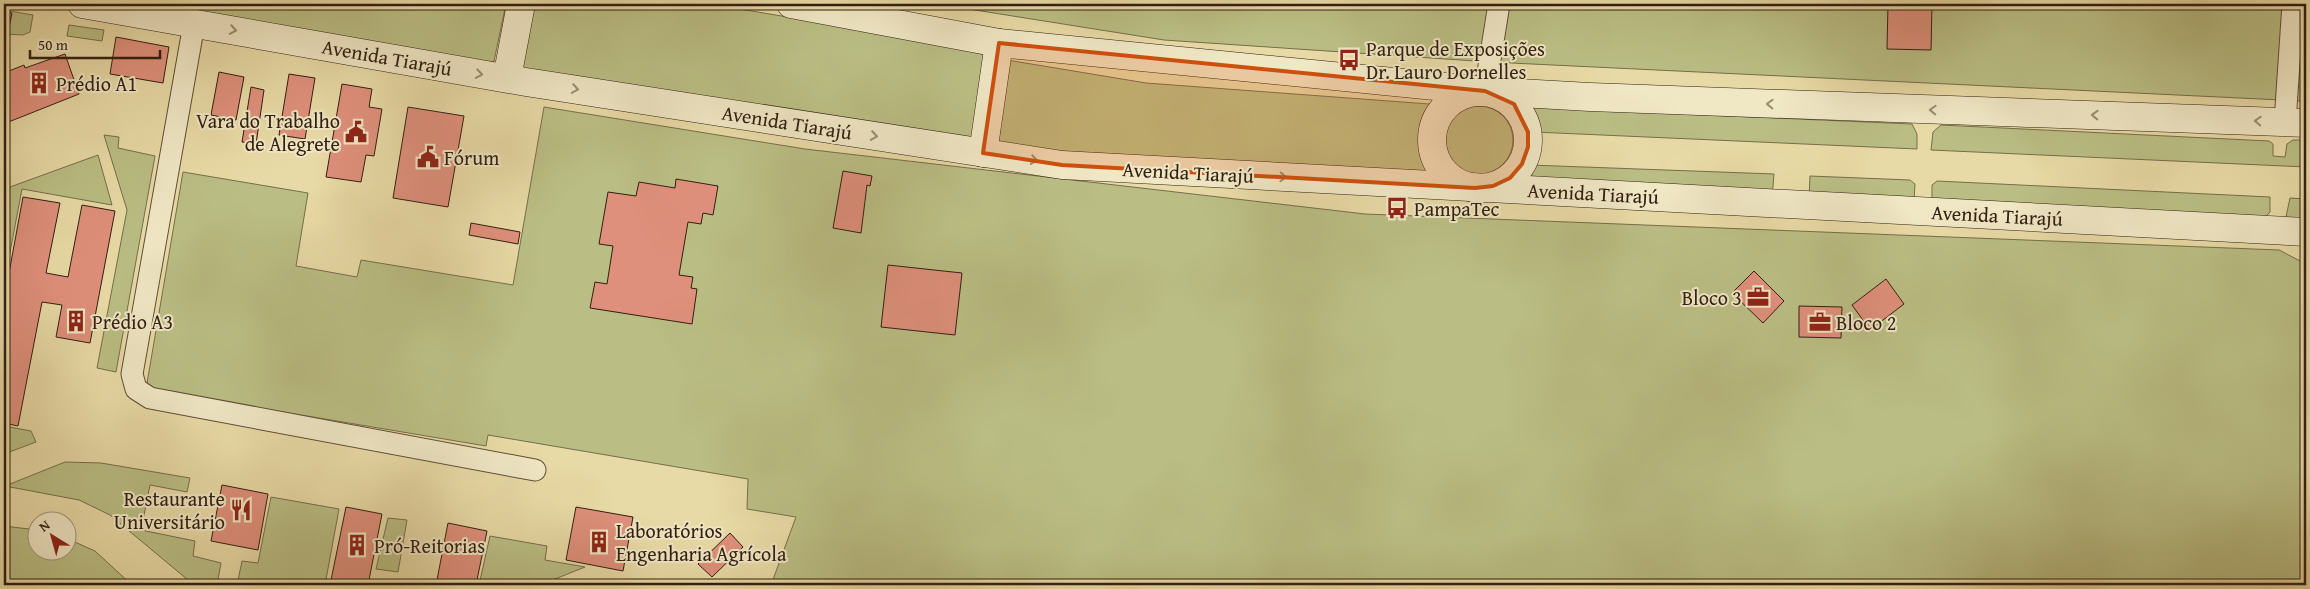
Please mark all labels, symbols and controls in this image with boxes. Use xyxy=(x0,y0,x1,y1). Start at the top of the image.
one-way arrow xyxy=(229,25,238,35)
scale bar xyxy=(30,28,160,60)
street label: Avenida Tiarajú xyxy=(320,31,454,83)
text: 50 m xyxy=(38,34,69,55)
place label: Parque de Exposições Dr. Lauro Dornelles xyxy=(1366,34,1545,86)
bus stop icon: Parque de Exposições Dr. Lauro Dornelles xyxy=(1336,47,1362,73)
one-way arrow xyxy=(475,68,484,78)
place label: Prédio A1 xyxy=(56,69,137,98)
building icon: Prédio A1 xyxy=(26,70,52,96)
one-way arrow xyxy=(570,84,579,94)
street label: Avenida Tiarajú xyxy=(720,97,854,147)
one-way arrow xyxy=(1766,98,1774,109)
one-way arrow xyxy=(1929,104,1937,115)
place label: Vara do Trabalho de Alegrete xyxy=(196,106,340,158)
one-way arrow xyxy=(2091,110,2099,121)
one-way arrow xyxy=(2253,116,2261,127)
public building icon: Vara do Trabalho de Alegrete xyxy=(343,119,369,145)
one-way arrow xyxy=(869,130,878,140)
place label: Fórum xyxy=(444,143,500,172)
public building icon: Fórum xyxy=(415,144,441,170)
street label: Avenida Tiarajú xyxy=(1122,154,1255,190)
one-way arrow xyxy=(1030,155,1038,165)
one-way arrow xyxy=(1280,172,1288,183)
street label: Avenida Tiarajú xyxy=(1527,175,1660,211)
place label: PampaTec xyxy=(1414,194,1500,223)
bus stop icon: PampaTec xyxy=(1384,195,1410,221)
street label: Avenida Tiarajú xyxy=(1931,197,2064,233)
place label: Bloco 3 xyxy=(1682,283,1742,312)
office icon: Bloco 3 xyxy=(1745,284,1771,310)
place label: Prédio A3 xyxy=(92,307,173,336)
building icon: Prédio A3 xyxy=(63,308,89,334)
place label: Bloco 2 xyxy=(1836,308,1896,337)
office icon: Bloco 2 xyxy=(1807,309,1833,335)
place label: Restaurante Universitário xyxy=(114,484,225,536)
restaurant icon: Restaurante Universitário xyxy=(228,497,254,523)
north arrow xyxy=(28,512,78,562)
text: N xyxy=(34,514,54,536)
place label: Laboratórios Engenharia Agrícola xyxy=(616,516,787,568)
building icon: Laboratórios Engenharia Agrícola xyxy=(586,529,612,555)
place label: Pró-Reitorias xyxy=(374,531,485,560)
building icon: Pró-Reitorias xyxy=(344,532,370,558)

